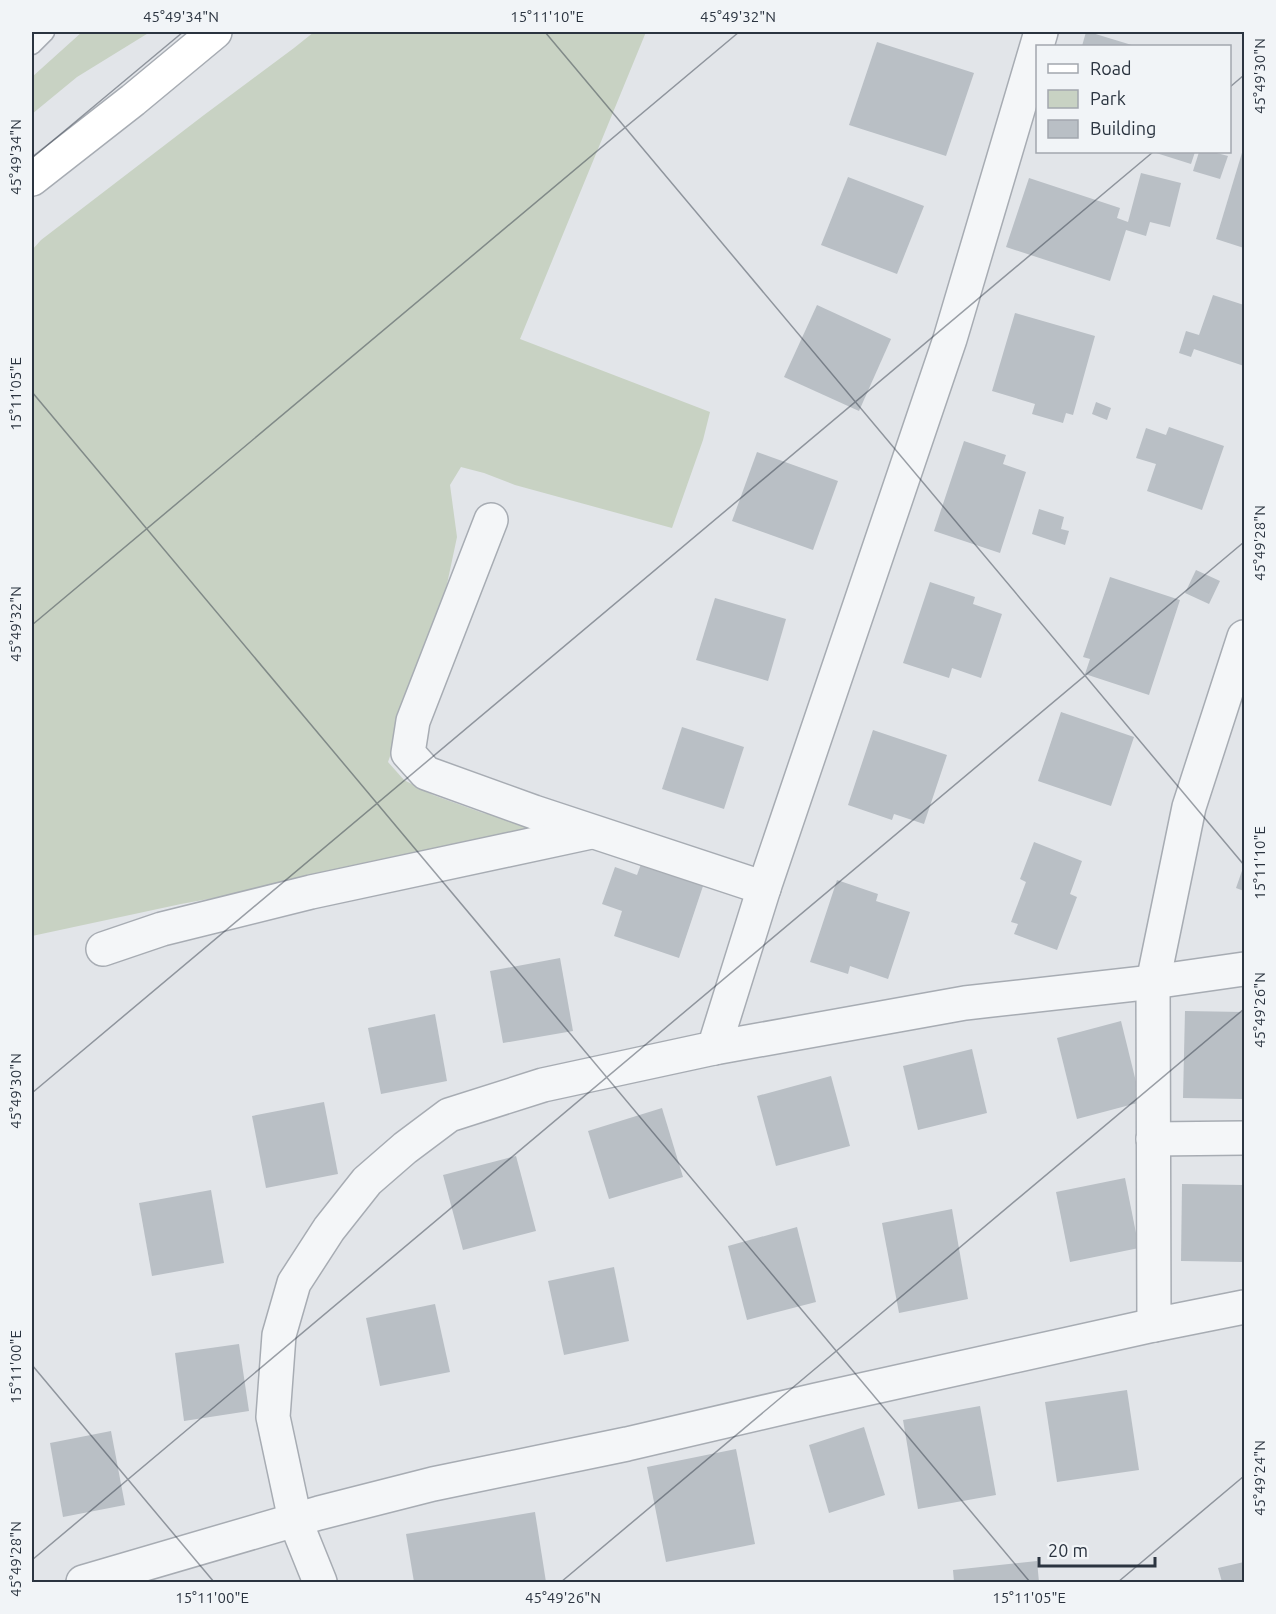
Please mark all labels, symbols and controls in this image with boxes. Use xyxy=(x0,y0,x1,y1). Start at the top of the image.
text: 45°49'34"N xyxy=(143,8,219,25)
text: 15°11'10"E xyxy=(510,8,584,25)
text: 45°49'32"N xyxy=(700,8,776,25)
text: 45°49'30"N xyxy=(1251,38,1268,114)
legend xyxy=(1036,45,1231,153)
text: Road xyxy=(1090,58,1132,78)
text: Park xyxy=(1090,88,1126,108)
text: Building xyxy=(1090,118,1156,138)
text: 45°49'34"N xyxy=(7,119,24,195)
text: 15°11'05"E xyxy=(7,357,24,431)
text: 45°49'28"N xyxy=(1251,505,1268,581)
text: 45°49'32"N xyxy=(7,586,24,662)
text: 15°11'10"E xyxy=(1251,826,1268,900)
text: 45°49'26"N xyxy=(1251,972,1268,1048)
text: 45°49'30"N xyxy=(7,1053,24,1129)
text: 15°11'00"E xyxy=(7,1330,24,1404)
text: 45°49'24"N xyxy=(1251,1440,1268,1516)
text: 45°49'28"N xyxy=(7,1521,24,1597)
scale bar xyxy=(1039,1530,1154,1568)
text: 20 m xyxy=(1048,1540,1088,1560)
text: 15°11'00"E xyxy=(175,1589,249,1606)
text: 45°49'26"N xyxy=(525,1589,601,1606)
text: 15°11'05"E xyxy=(992,1589,1066,1606)

